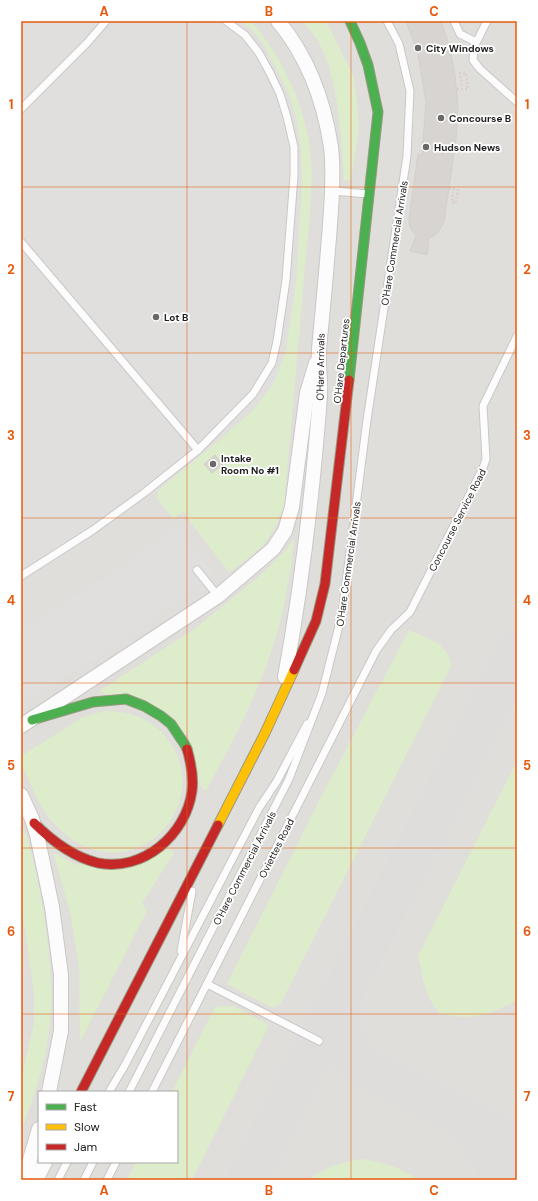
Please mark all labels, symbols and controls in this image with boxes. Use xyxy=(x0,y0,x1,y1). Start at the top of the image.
text: A xyxy=(99,3,109,20)
text: B xyxy=(265,3,273,20)
text: C xyxy=(429,3,439,20)
place label: City Windows xyxy=(426,42,494,55)
marker: City Windows xyxy=(413,43,423,53)
text: 1 xyxy=(9,96,13,113)
text: 1 xyxy=(525,96,529,113)
place label: Concourse B xyxy=(449,112,511,125)
marker: Concourse B xyxy=(436,113,446,123)
place label: Hudson News xyxy=(434,141,500,154)
marker: Hudson News xyxy=(421,142,431,152)
street label: O'Hare Commercial Arrivals xyxy=(378,180,411,306)
text: 2 xyxy=(7,261,15,278)
text: 2 xyxy=(523,261,531,278)
place label: Lot B xyxy=(164,311,188,324)
marker: Lot B xyxy=(151,312,161,322)
street label: O'Hare Departures xyxy=(331,318,352,404)
street label: O'Hare Arrivals xyxy=(313,333,328,401)
text: 3 xyxy=(7,427,15,444)
text: 3 xyxy=(523,427,531,444)
place label: Intake Room No #1 xyxy=(221,452,279,477)
marker: Intake Room No #1 xyxy=(208,459,218,469)
street label: Concourse Service Road xyxy=(426,467,489,574)
street label: O'Hare Commercial Arrivals xyxy=(333,501,364,627)
text: 4 xyxy=(7,592,15,609)
text: 4 xyxy=(523,592,531,609)
text: 5 xyxy=(7,757,15,774)
text: 5 xyxy=(523,757,531,774)
street label: O'Hare Commercial Arrivals xyxy=(210,809,279,927)
street label: Oviettes Road xyxy=(256,816,297,880)
text: 6 xyxy=(7,923,15,940)
text: 6 xyxy=(523,923,531,940)
text: 7 xyxy=(8,1088,15,1105)
text: 7 xyxy=(524,1088,531,1105)
legend xyxy=(38,1091,178,1163)
text: Fast xyxy=(74,1099,97,1115)
text: Slow xyxy=(74,1119,100,1135)
text: Jam xyxy=(74,1139,97,1155)
text: A xyxy=(99,1182,109,1199)
text: B xyxy=(265,1182,273,1199)
text: C xyxy=(429,1182,439,1199)

